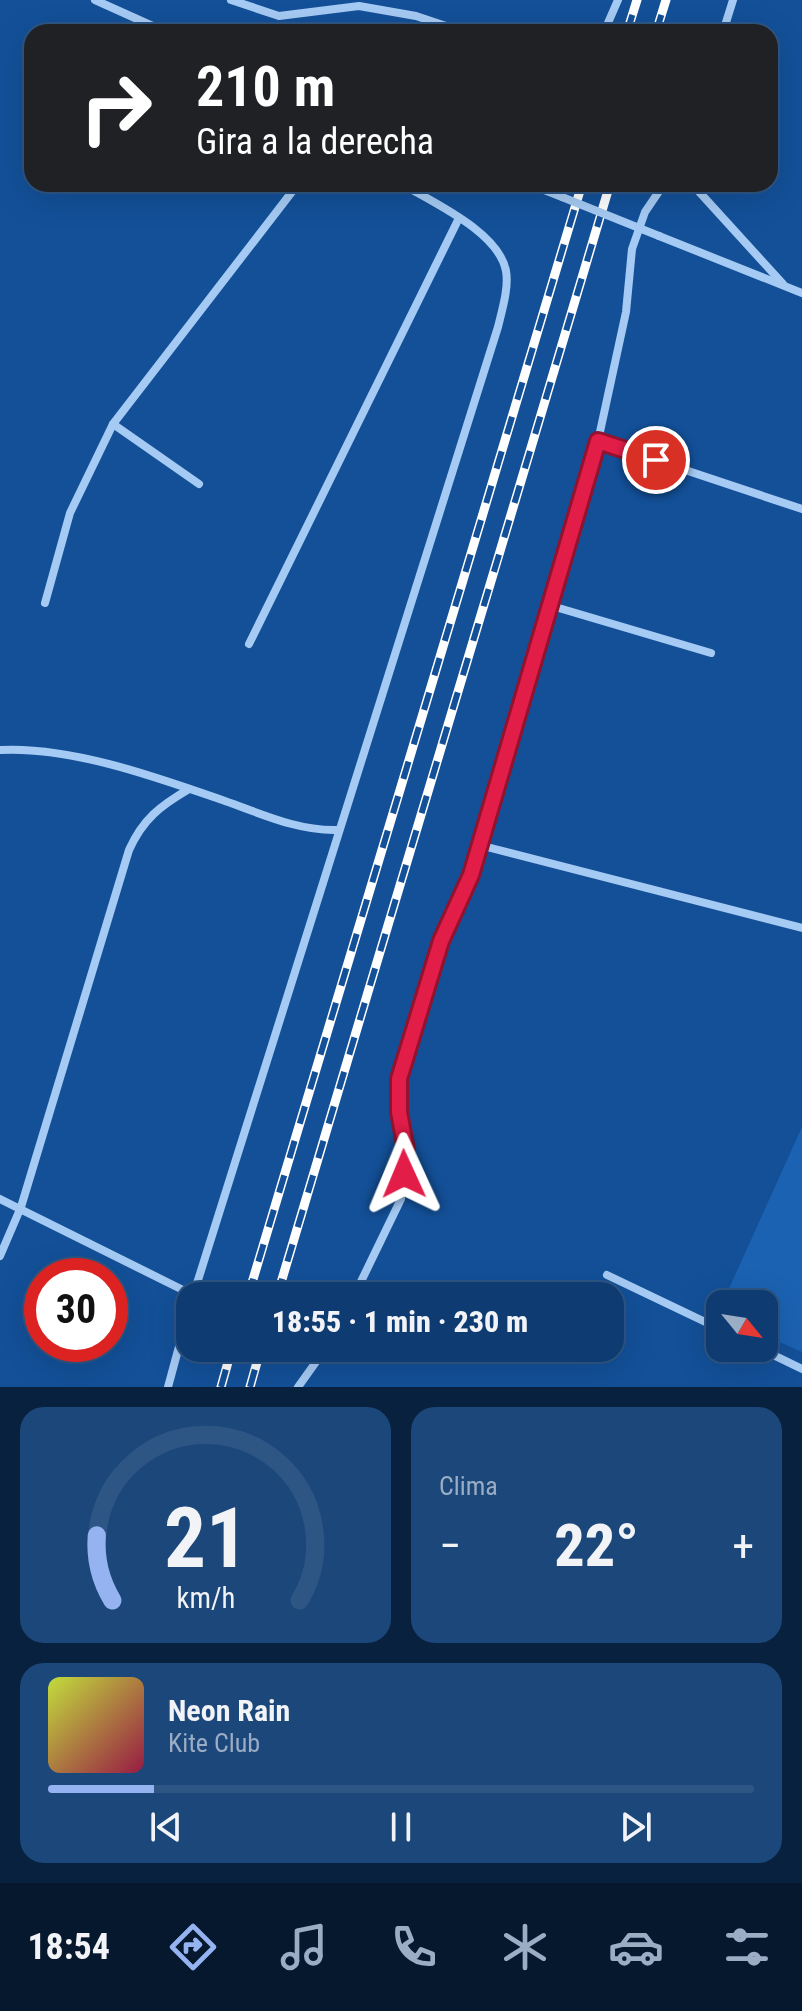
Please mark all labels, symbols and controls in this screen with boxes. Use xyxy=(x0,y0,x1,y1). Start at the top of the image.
text: 210 m xyxy=(196,54,335,120)
icon: right xyxy=(64,56,168,160)
text: Gira a la derecha xyxy=(196,121,434,163)
pin xyxy=(622,426,690,494)
icon: arrive xyxy=(634,438,678,482)
position arrow xyxy=(362,1132,446,1216)
speed limit sign: 30 xyxy=(24,1258,128,1362)
north arrow xyxy=(706,1290,778,1362)
map controls xyxy=(706,1290,778,1362)
text: 18:55 · 1 min · 230 m xyxy=(272,1304,528,1339)
text: Clima xyxy=(439,1471,498,1501)
text: 21 xyxy=(163,1490,248,1587)
text: 22° xyxy=(554,1510,639,1581)
text: − xyxy=(439,1520,461,1572)
text: + xyxy=(732,1520,754,1572)
text: km/h xyxy=(176,1581,235,1615)
text: Neon Rain xyxy=(168,1693,290,1728)
text: Kite Club xyxy=(168,1728,260,1758)
icon: previous xyxy=(144,1805,188,1849)
icon: pause xyxy=(379,1805,423,1849)
icon: next xyxy=(614,1805,658,1849)
icon: directions xyxy=(165,1919,221,1975)
icon: music xyxy=(276,1919,332,1975)
icon: phone xyxy=(386,1919,442,1975)
icon: climate xyxy=(497,1919,553,1975)
icon: car xyxy=(608,1919,664,1975)
icon: filters xyxy=(719,1919,775,1975)
text: 18:54 xyxy=(27,1926,110,1968)

